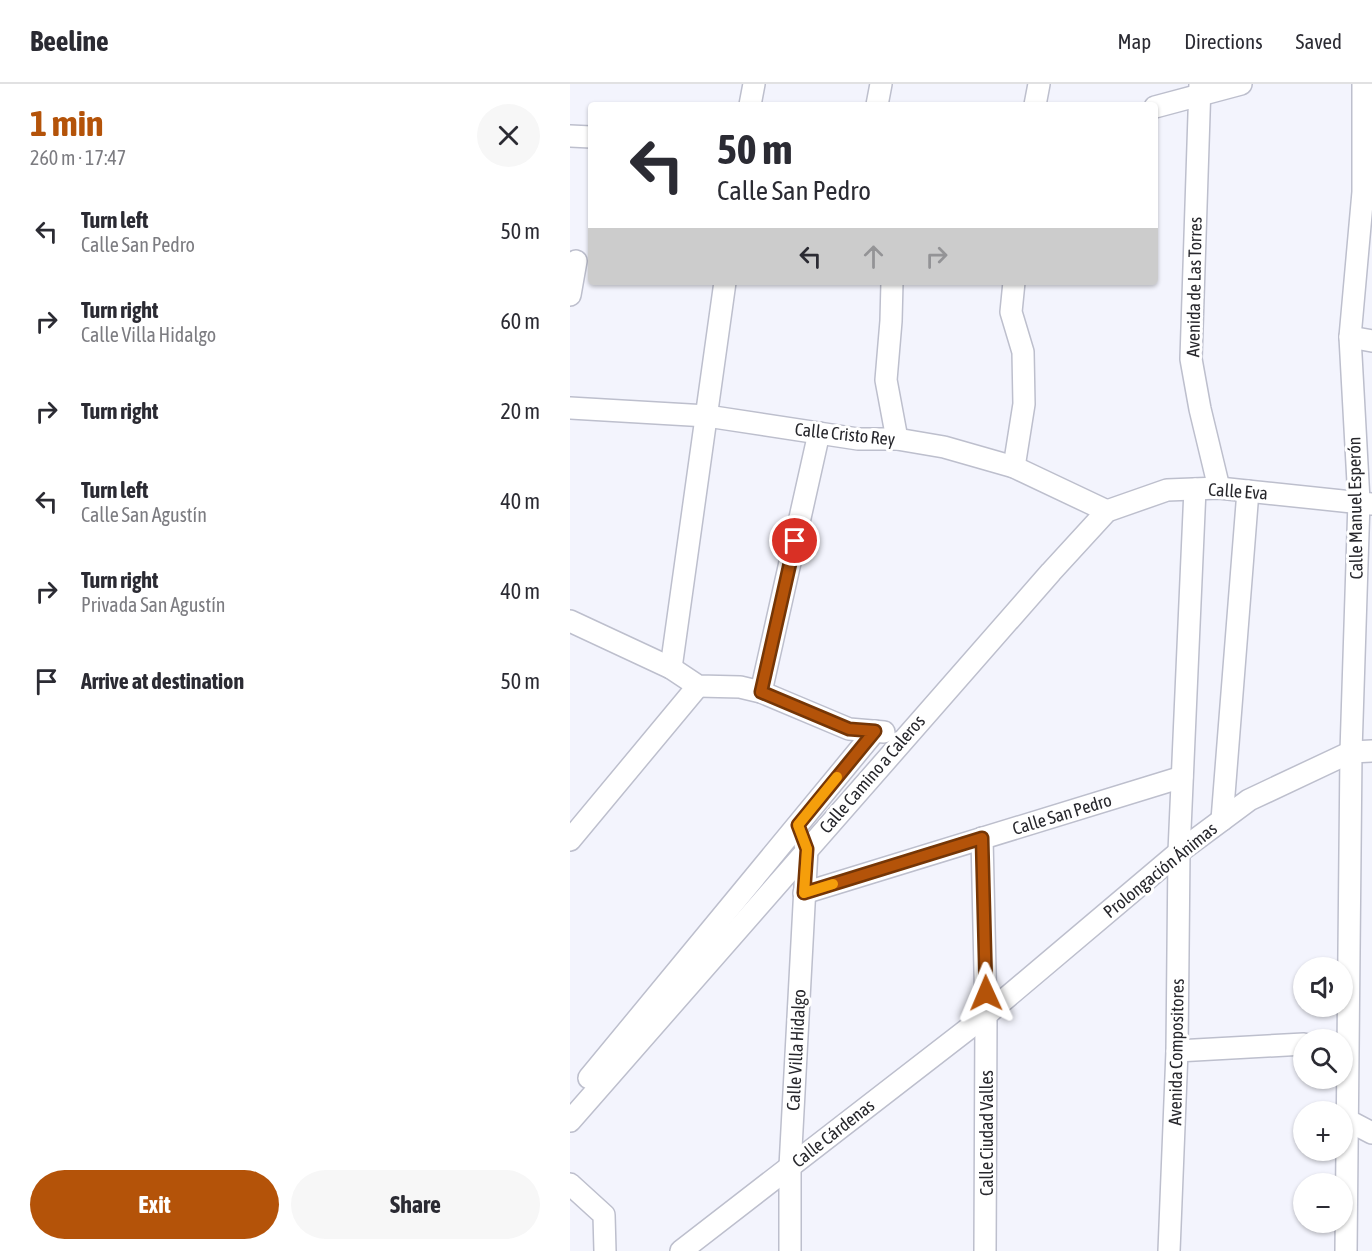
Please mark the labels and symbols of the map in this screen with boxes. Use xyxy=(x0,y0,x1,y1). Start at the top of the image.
street label: Avenida de Las Torres xyxy=(1182,217,1206,357)
street label: Calle Cristo Rey xyxy=(794,418,896,450)
street label: Calle Manuel Esperón xyxy=(1343,436,1367,580)
street label: Calle Eva xyxy=(1207,478,1269,504)
pin xyxy=(769,515,820,566)
street label: Calle Camino a Caleros xyxy=(815,711,929,837)
street label: Calle San Pedro xyxy=(1010,789,1114,839)
street label: Prolongación Ánimas xyxy=(1099,818,1221,922)
position arrow xyxy=(954,961,1018,1025)
street label: Avenida Compositores xyxy=(1164,978,1188,1126)
street label: Calle Villa Hidalgo xyxy=(782,989,810,1111)
street label: Calle Ciudad Valles xyxy=(976,1070,997,1196)
street label: Calle Cárdenas xyxy=(788,1094,878,1172)

